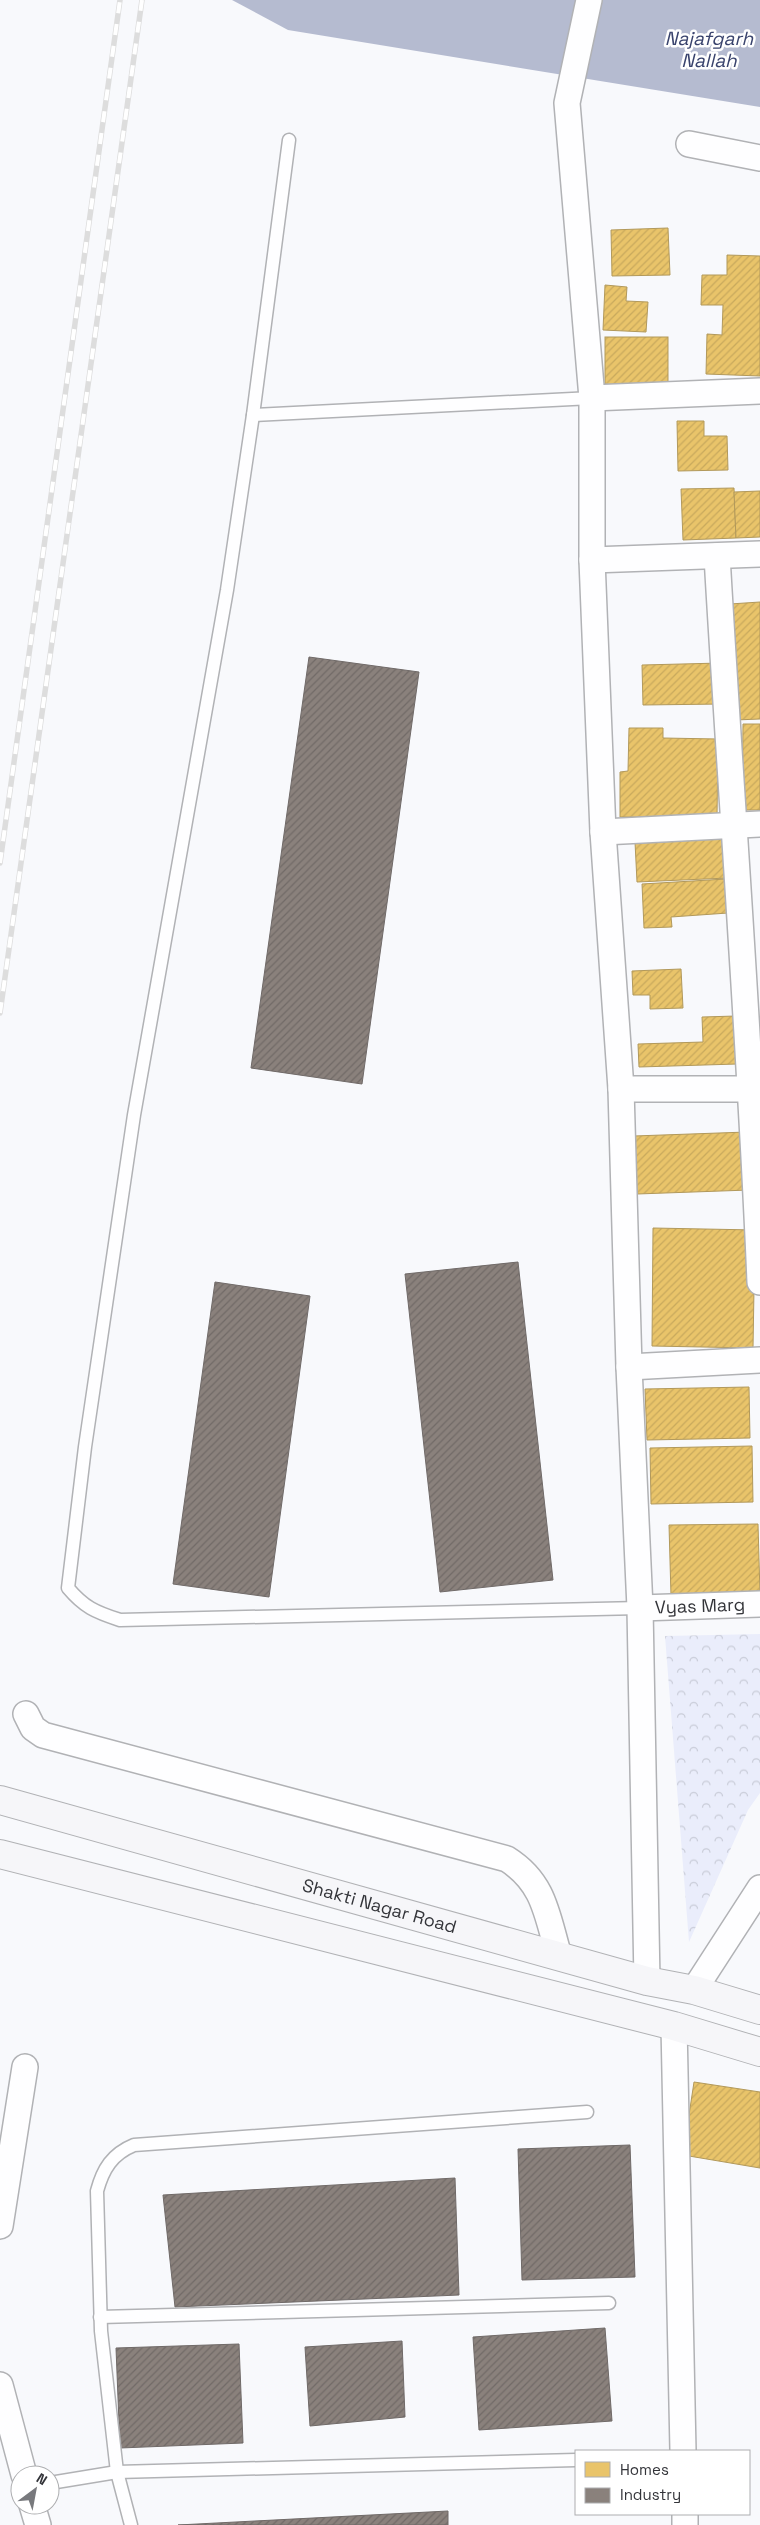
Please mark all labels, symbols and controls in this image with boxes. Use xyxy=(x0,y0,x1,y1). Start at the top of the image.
water label: Najafgarh Nallah xyxy=(665,26,754,73)
street label: Vyas Marg xyxy=(654,1593,746,1619)
street label: Shakti Nagar Road xyxy=(300,1873,459,1938)
legend xyxy=(575,2450,750,2515)
text: Homes xyxy=(620,2460,669,2479)
north arrow xyxy=(10,2465,60,2515)
text: N xyxy=(33,2469,51,2489)
text: Industry xyxy=(620,2485,681,2504)

